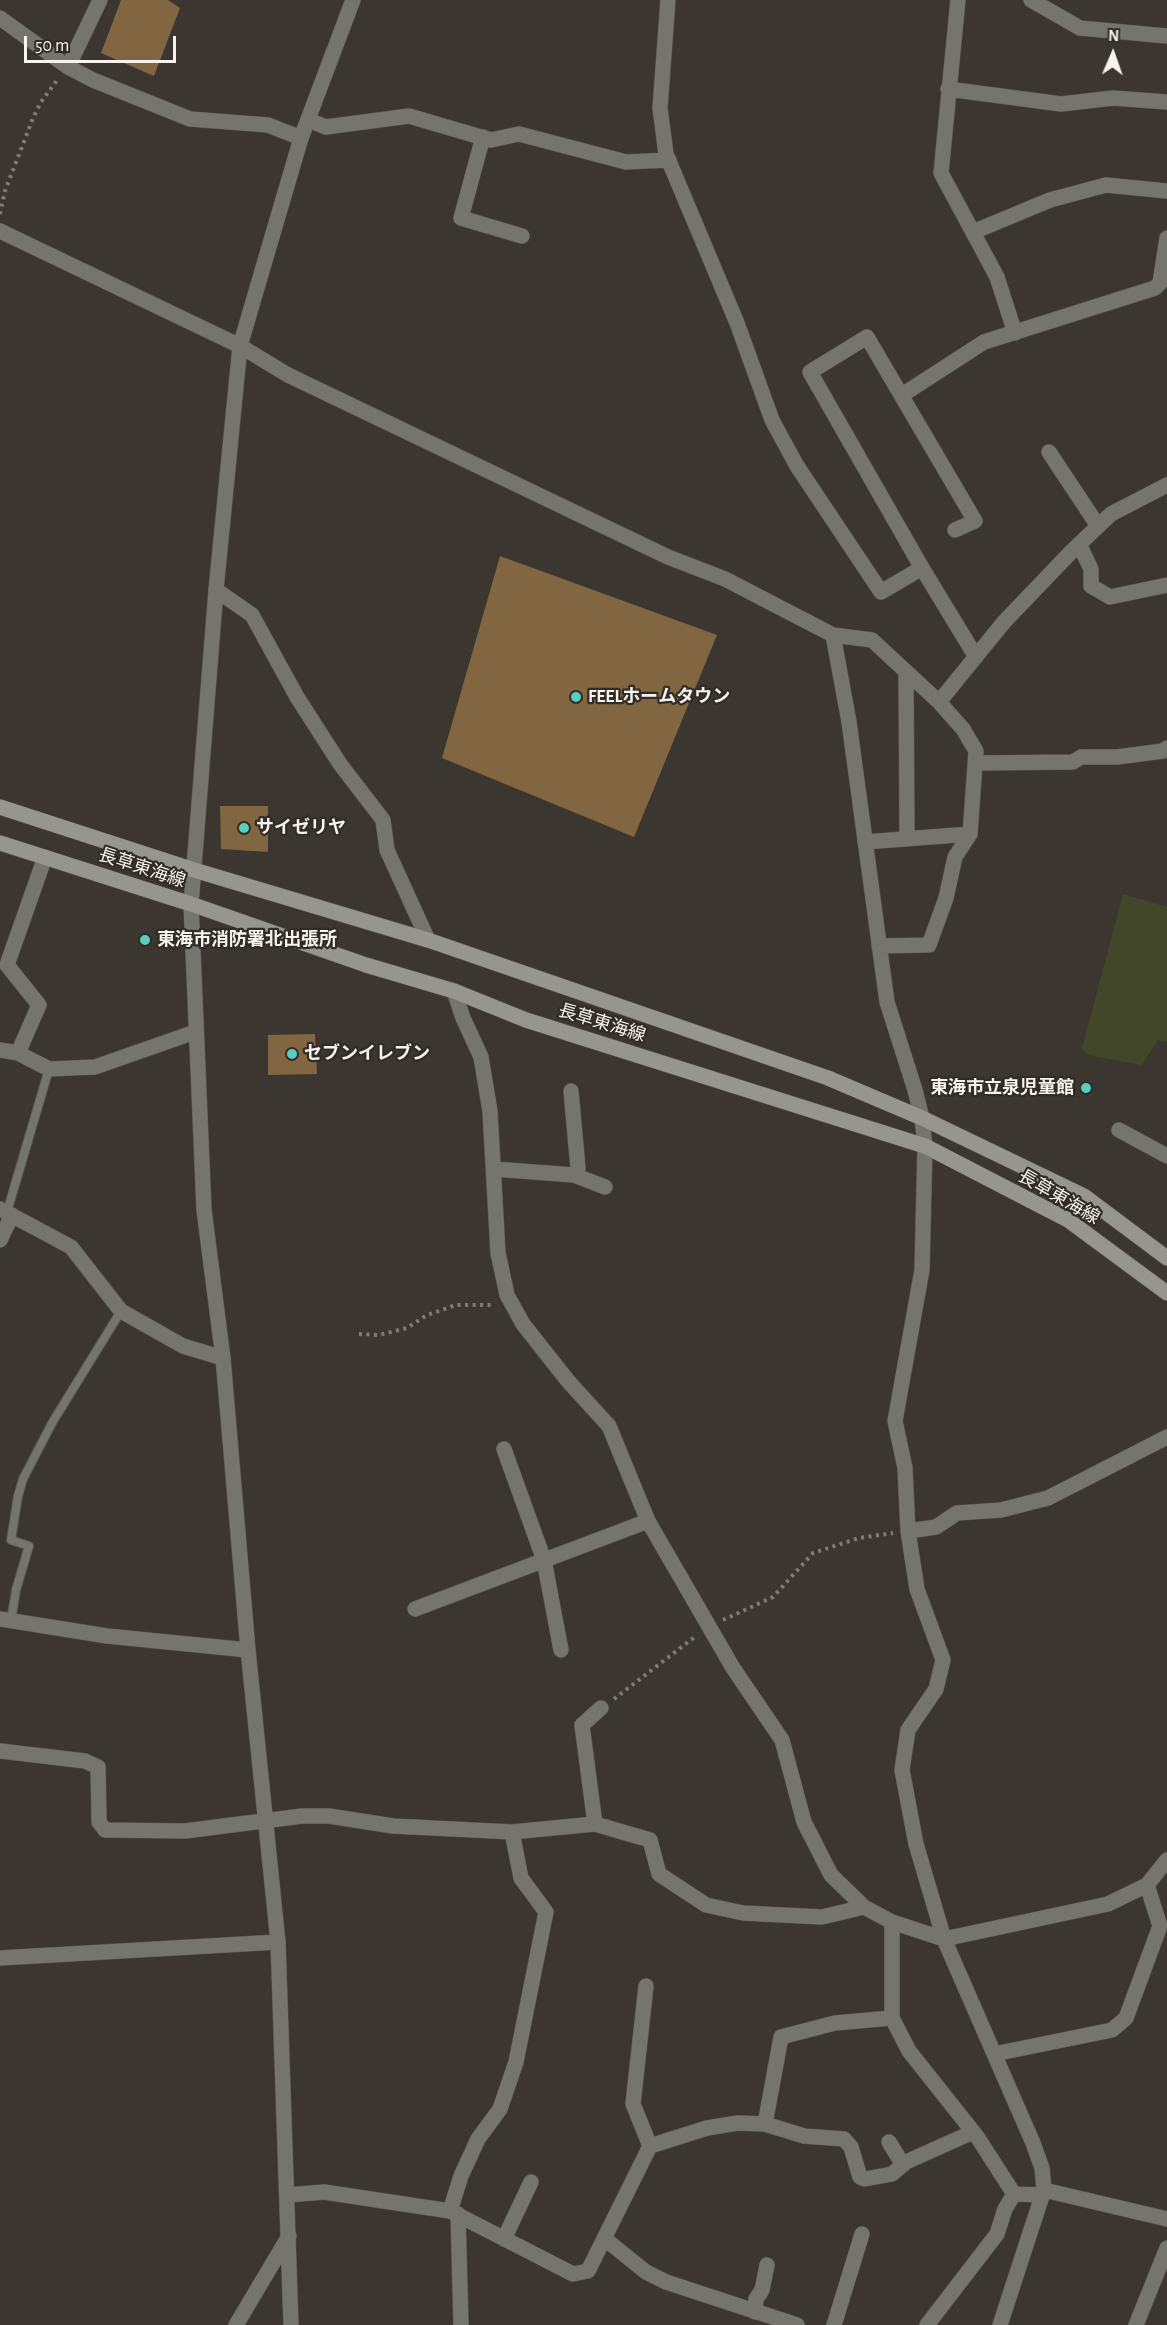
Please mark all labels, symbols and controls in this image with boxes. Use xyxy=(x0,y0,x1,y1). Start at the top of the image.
scale bar xyxy=(27,24,178,62)
north arrow xyxy=(1083,24,1143,84)
text: N xyxy=(1108,28,1119,44)
text: 50 m xyxy=(35,37,69,55)
place label: FEELホームタウン xyxy=(588,686,730,708)
marker: FEELホームタウン xyxy=(569,690,583,704)
place label: サイゼリヤ xyxy=(256,817,346,839)
marker: サイゼリヤ xyxy=(237,821,251,835)
street label: 長草東海線 xyxy=(96,844,188,892)
place label: 東海市消防署北出張所 xyxy=(157,929,337,951)
marker: 東海市消防署北出張所 xyxy=(138,933,152,947)
street label: 長草東海線 xyxy=(556,1000,648,1046)
place label: セブンイレブン xyxy=(304,1043,430,1065)
marker: セブンイレブン xyxy=(285,1047,299,1061)
place label: 東海市立泉児童館 xyxy=(930,1077,1074,1099)
marker: 東海市立泉児童館 xyxy=(1079,1081,1093,1095)
street label: 長草東海線 xyxy=(1015,1165,1103,1229)

